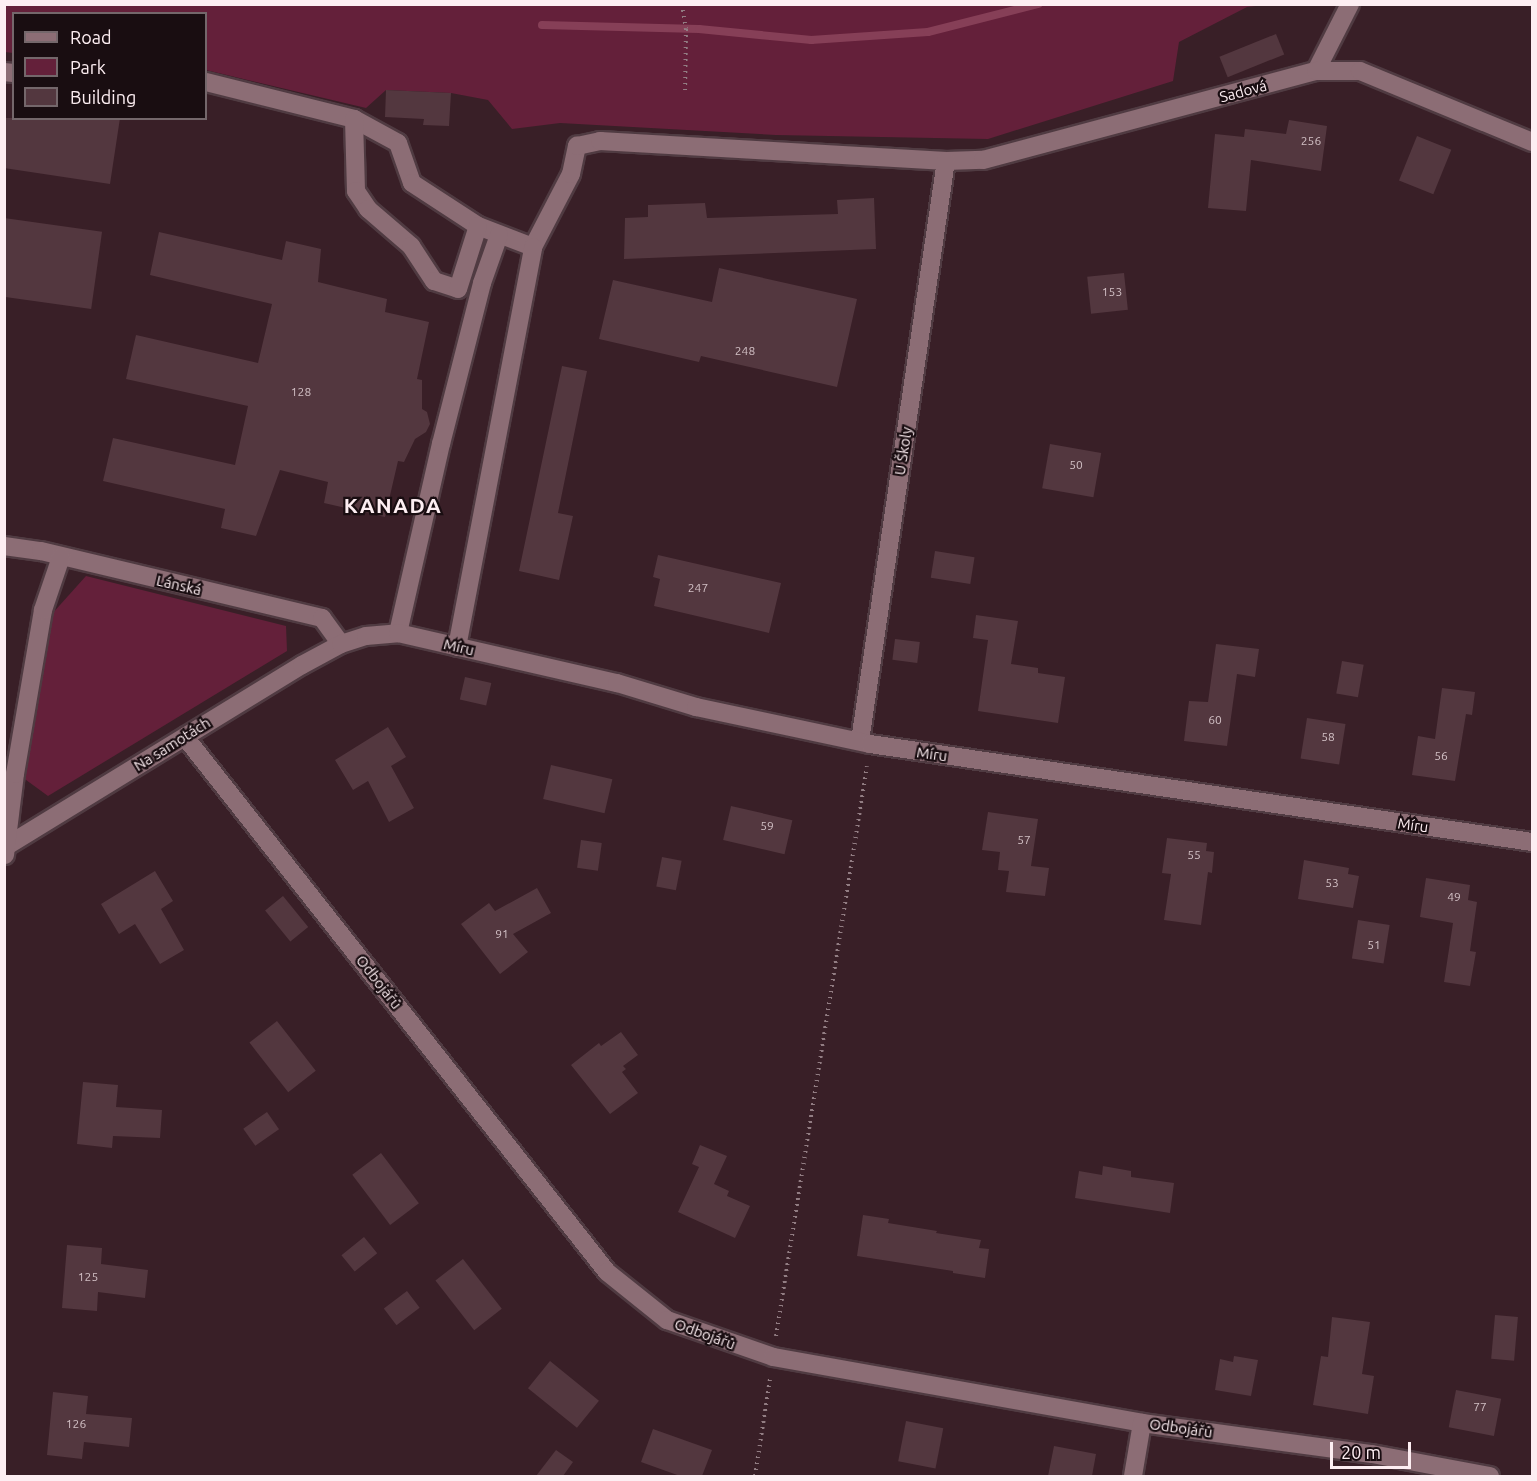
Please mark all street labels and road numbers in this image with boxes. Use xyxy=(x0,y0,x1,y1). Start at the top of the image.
street label: Sadová xyxy=(1217,76,1269,106)
street label: U Školy xyxy=(890,426,916,476)
street label: Lánská xyxy=(155,571,203,599)
street label: Míru xyxy=(442,635,476,659)
street label: Na samotách xyxy=(130,713,214,775)
street label: Míru xyxy=(915,743,949,765)
street label: Míru xyxy=(1396,814,1430,836)
street label: Odbojářů xyxy=(352,951,406,1013)
street label: Odbojářů xyxy=(672,1315,738,1353)
street label: Odbojářů xyxy=(1148,1415,1214,1441)

